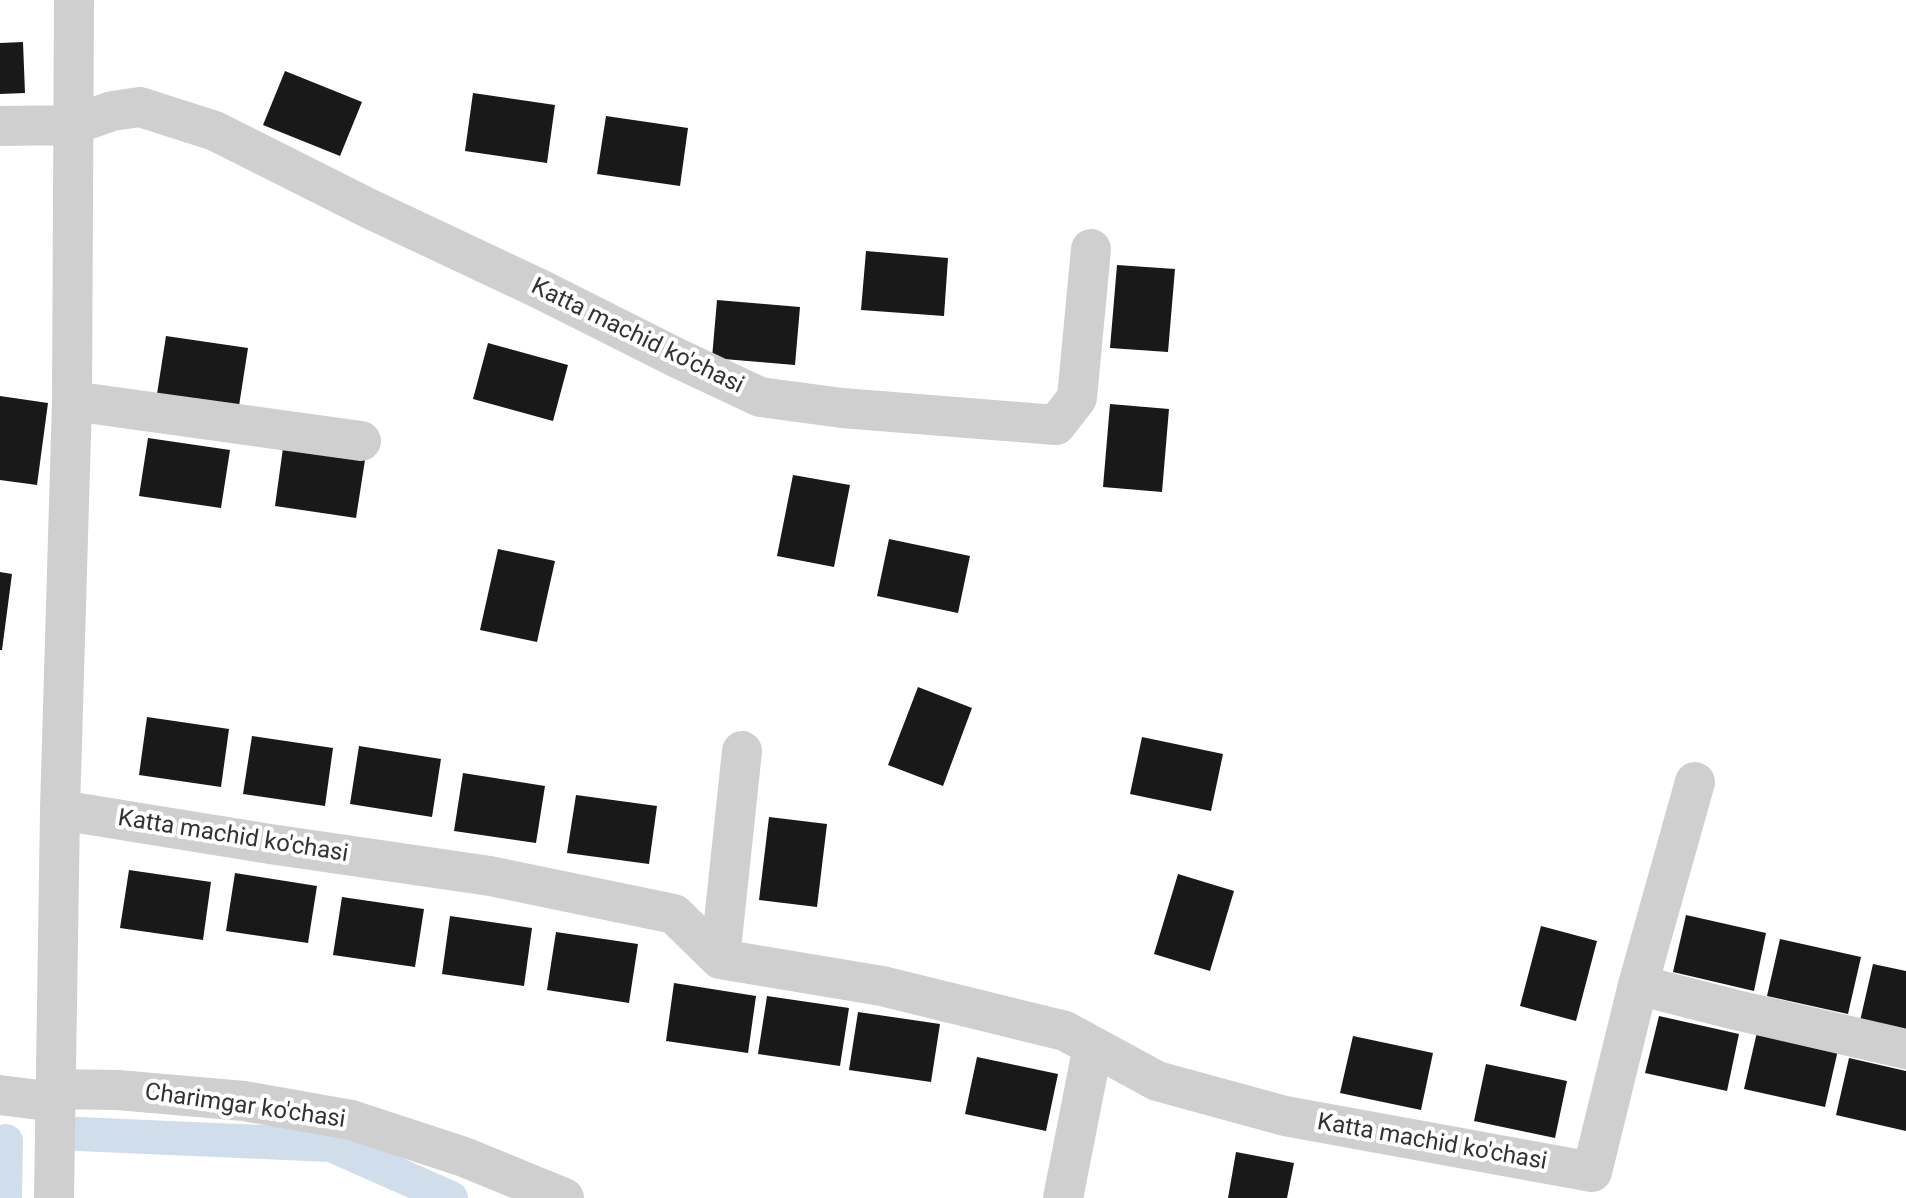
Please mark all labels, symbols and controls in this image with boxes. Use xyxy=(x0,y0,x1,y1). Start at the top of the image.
street label: Katta machid ko'chasi xyxy=(526,273,748,401)
street label: Katta machid ko'chasi xyxy=(116,805,350,869)
street label: Charimgar ko'chasi xyxy=(143,1079,347,1135)
street label: Katta machid ko'chasi xyxy=(1315,1109,1549,1177)

